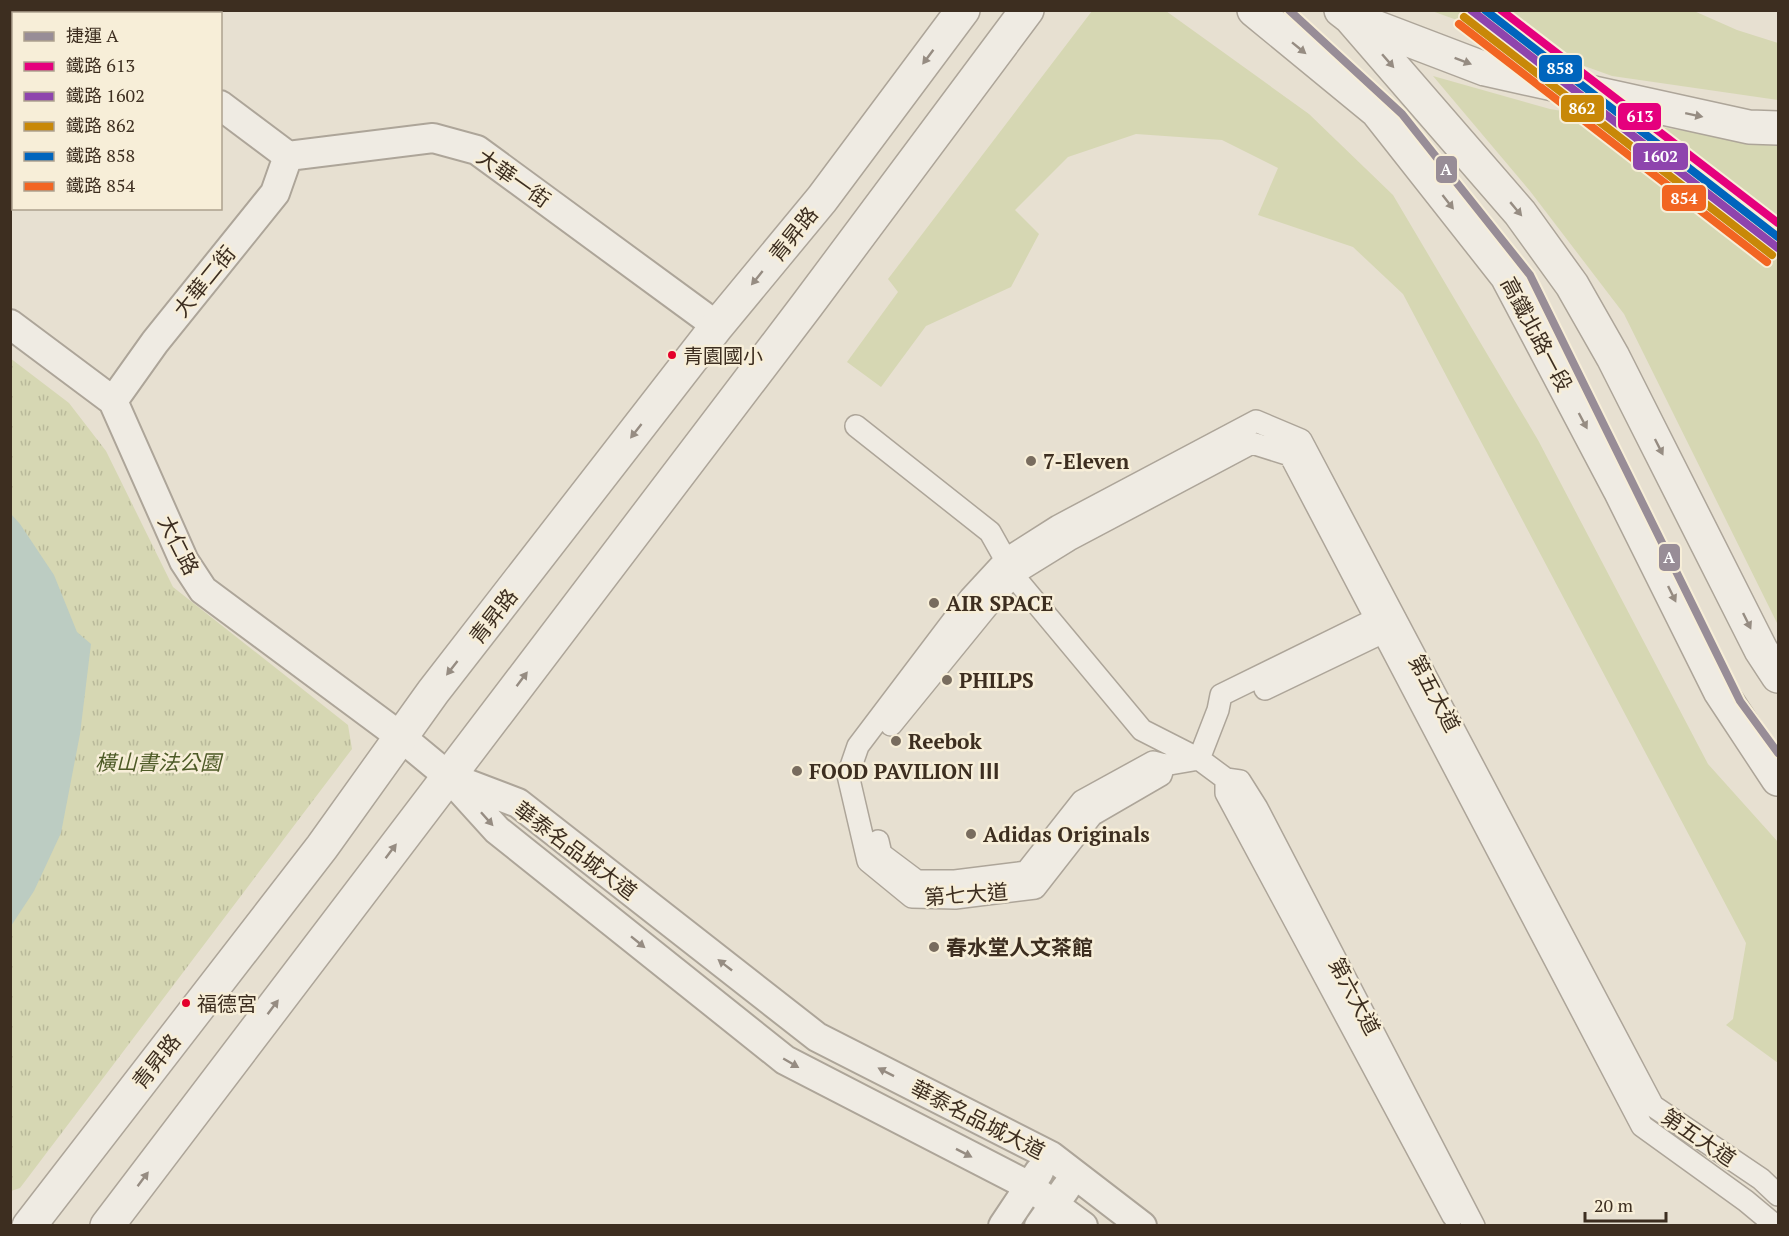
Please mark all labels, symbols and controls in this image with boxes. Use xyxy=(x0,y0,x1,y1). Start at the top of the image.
legend xyxy=(12,12,222,210)
text: 捷運 A xyxy=(66,23,119,47)
one-way arrow xyxy=(1291,41,1307,54)
one-way arrow xyxy=(922,50,934,65)
text: 鐵路 613 xyxy=(66,53,135,77)
one-way arrow xyxy=(1381,53,1394,68)
line badge: 858 xyxy=(1538,54,1583,83)
one-way arrow xyxy=(1454,57,1472,66)
text: 858 xyxy=(1546,57,1574,79)
text: 鐵路 1602 xyxy=(66,83,145,107)
line badge: 862 xyxy=(1560,94,1605,123)
text: 862 xyxy=(1568,97,1596,119)
line badge: 613 xyxy=(1617,102,1662,131)
text: 613 xyxy=(1626,105,1654,127)
one-way arrow xyxy=(1684,111,1703,120)
text: 鐵路 862 xyxy=(66,113,135,137)
street label: 大華一街 xyxy=(472,142,556,214)
line badge: 1602 xyxy=(1632,142,1689,171)
text: 鐵路 858 xyxy=(66,143,135,167)
text: 1602 xyxy=(1642,145,1678,167)
line badge: A xyxy=(1435,155,1458,184)
text: A xyxy=(1440,158,1452,180)
text: 鐵路 854 xyxy=(66,173,136,197)
line badge: 854 xyxy=(1661,184,1707,212)
text: 854 xyxy=(1670,187,1698,209)
one-way arrow xyxy=(1442,194,1455,210)
street label: 青昇路 xyxy=(762,201,824,267)
one-way arrow xyxy=(1509,201,1522,216)
street label: 大華二街 xyxy=(167,240,241,322)
one-way arrow xyxy=(751,270,764,285)
street label: 高鐵北路一段 xyxy=(1495,272,1579,396)
place label: 青園國小 xyxy=(683,342,763,369)
marker: 青園國小 xyxy=(666,349,678,361)
one-way arrow xyxy=(1578,412,1588,429)
one-way arrow xyxy=(630,423,643,439)
one-way arrow xyxy=(1654,439,1664,456)
place label: 7-Eleven xyxy=(1043,447,1130,475)
marker: 7-Eleven xyxy=(1024,454,1038,468)
street label: 大仁路 xyxy=(152,511,206,579)
line badge: A xyxy=(1658,543,1681,572)
text: A xyxy=(1663,546,1675,568)
street label: 青昇路 xyxy=(463,583,523,649)
one-way arrow xyxy=(1667,586,1677,603)
place label: AIR SPACE xyxy=(946,589,1053,617)
marker: AIR SPACE xyxy=(927,596,941,610)
one-way arrow xyxy=(1742,613,1751,630)
street label: 第五大道 xyxy=(1403,649,1467,737)
one-way arrow xyxy=(446,660,458,675)
place label: PHILPS xyxy=(959,666,1034,694)
one-way arrow xyxy=(515,672,527,687)
marker: PHILPS xyxy=(940,673,954,687)
place label: Reebok xyxy=(908,727,983,755)
marker: Reebok xyxy=(889,734,903,748)
park label: 橫山書法公園 xyxy=(95,748,224,776)
place label: FOOD PAVILION Ⅲ xyxy=(809,757,1000,785)
marker: FOOD PAVILION Ⅲ xyxy=(790,764,804,778)
street label: 華泰名品城大道 xyxy=(509,795,643,905)
one-way arrow xyxy=(480,811,493,826)
place label: Adidas Originals xyxy=(983,820,1150,848)
marker: Adidas Originals xyxy=(964,827,978,841)
one-way arrow xyxy=(384,843,397,859)
street label: 第七大道 xyxy=(923,877,1009,911)
place label: 春水堂人文茶館 xyxy=(946,933,1093,961)
one-way arrow xyxy=(630,936,645,948)
marker: 春水堂人文茶館 xyxy=(927,940,941,954)
street label: 第六大道 xyxy=(1323,952,1387,1040)
one-way arrow xyxy=(717,960,732,972)
place label: 福德宮 xyxy=(197,990,257,1017)
marker: 福德宮 xyxy=(180,997,192,1009)
one-way arrow xyxy=(267,999,279,1015)
street label: 青昇路 xyxy=(126,1028,186,1094)
one-way arrow xyxy=(783,1058,800,1068)
one-way arrow xyxy=(878,1068,895,1077)
street label: 華泰名品城大道 xyxy=(906,1073,1050,1165)
street label: 第五大道 xyxy=(1656,1102,1742,1172)
one-way arrow xyxy=(955,1148,972,1157)
one-way arrow xyxy=(136,1171,148,1186)
scale bar xyxy=(1585,1185,1666,1223)
text: 20 m xyxy=(1594,1193,1634,1217)

